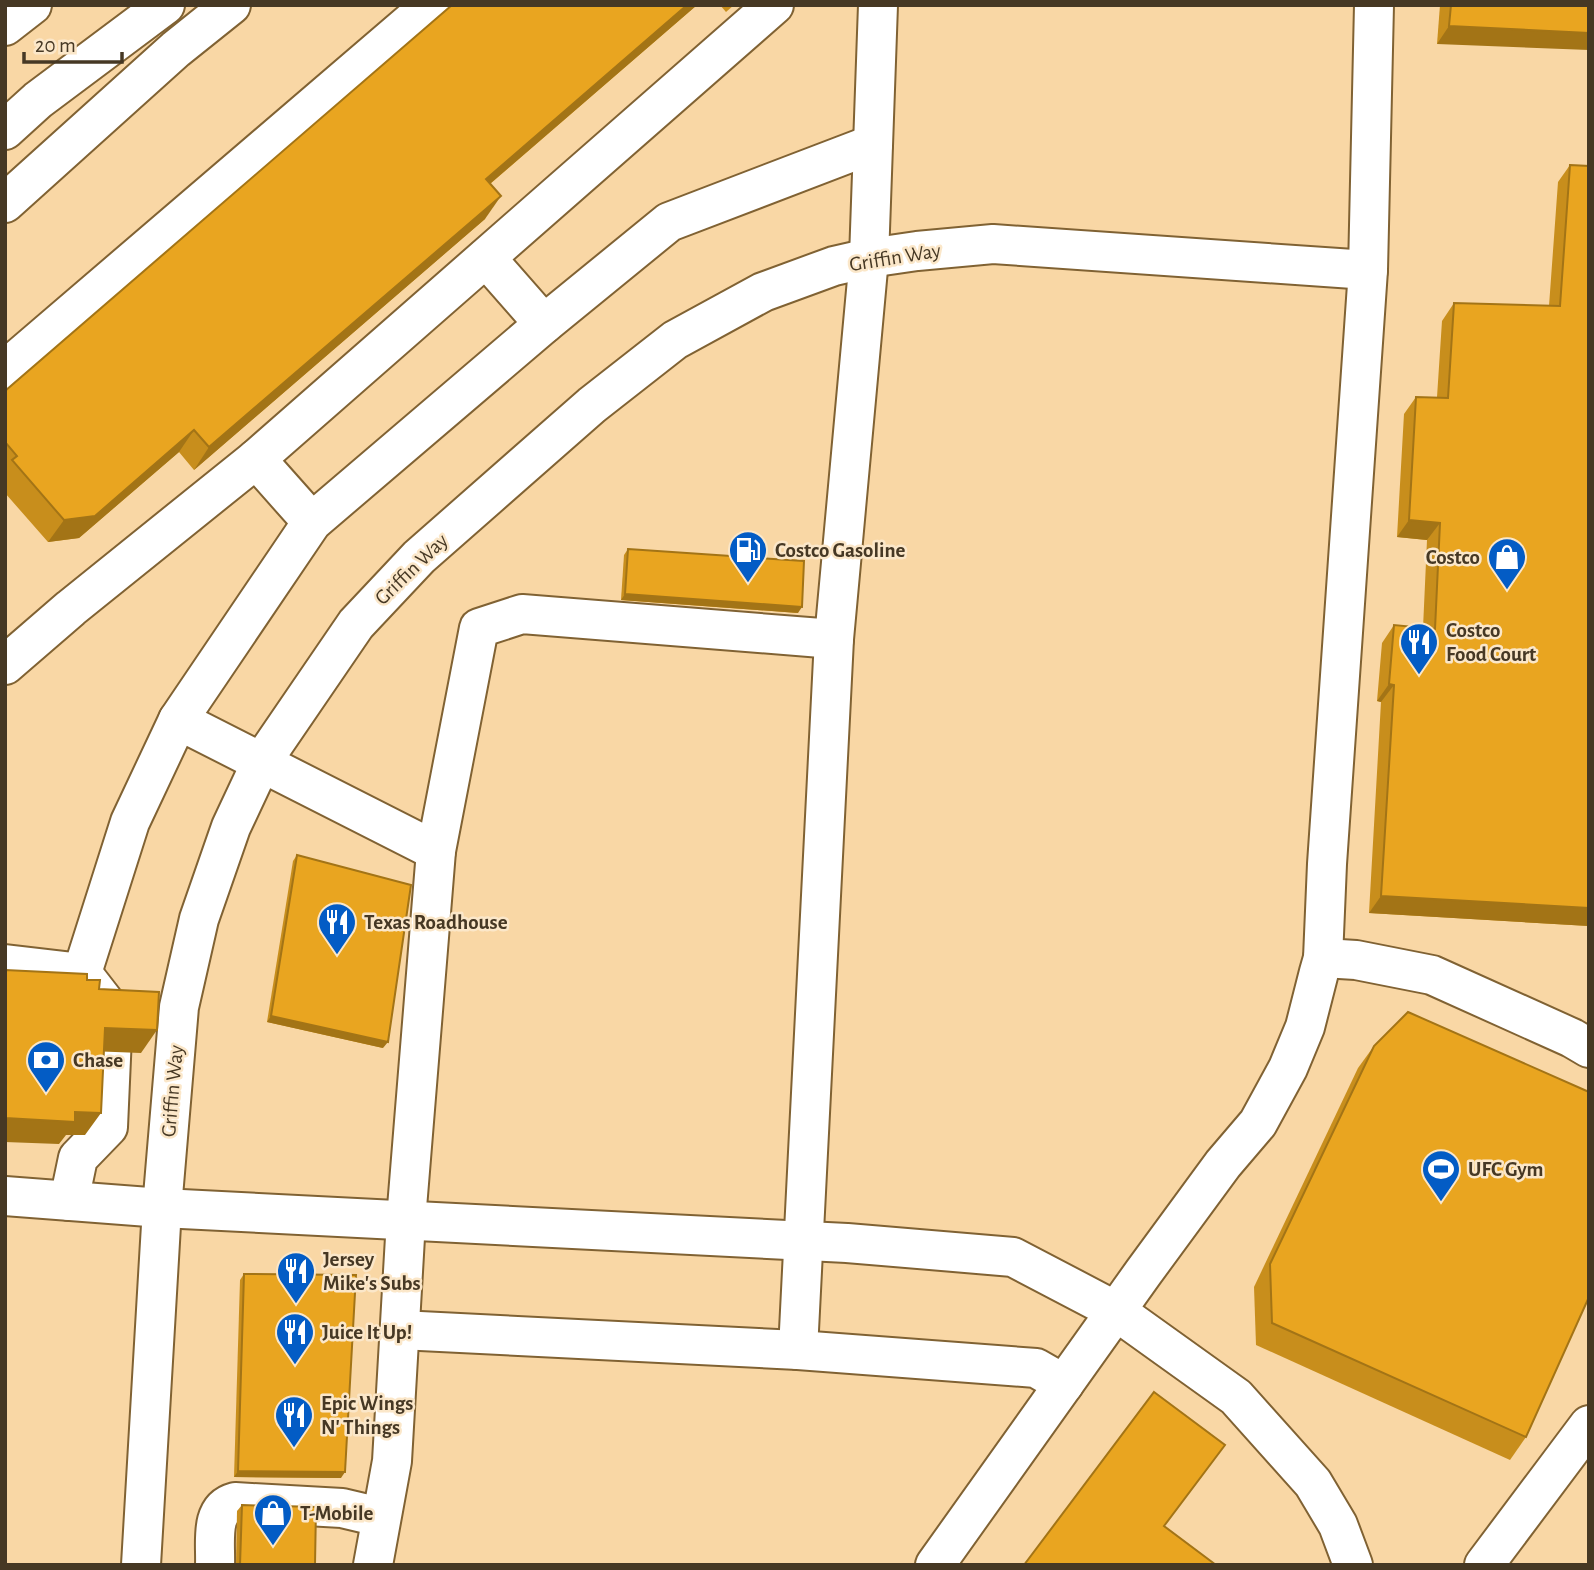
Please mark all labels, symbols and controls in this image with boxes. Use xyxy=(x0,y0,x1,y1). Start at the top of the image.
scale bar xyxy=(24,21,122,65)
text: 20 m xyxy=(35,35,76,56)
street label: Griffin Way xyxy=(848,240,942,275)
fuel station icon: Costco Gasoline xyxy=(727,529,769,584)
street label: Griffin Way xyxy=(371,530,452,609)
shop icon: Costco xyxy=(1486,536,1528,591)
place label: Costco Gasoline xyxy=(775,540,906,561)
place label: Costco xyxy=(1426,547,1480,568)
place label: Costco Food Court xyxy=(1446,620,1536,665)
restaurant icon: Costco Food Court xyxy=(1398,621,1440,676)
restaurant icon: Texas Roadhouse xyxy=(316,901,358,956)
place label: Texas Roadhouse xyxy=(364,912,508,933)
bank icon: Chase xyxy=(25,1039,67,1094)
street label: Griffin Way xyxy=(158,1044,187,1138)
place label: Chase xyxy=(73,1050,123,1071)
sports icon: UFC Gym xyxy=(1420,1148,1462,1203)
place label: UFC Gym xyxy=(1468,1159,1543,1180)
place label: Jersey Mike's Subs xyxy=(323,1249,421,1294)
restaurant icon: Jersey Mike's Subs xyxy=(275,1250,317,1305)
restaurant icon: Juice It Up! xyxy=(274,1311,316,1366)
place label: Juice It Up! xyxy=(322,1322,412,1343)
place label: Epic Wings N' Things xyxy=(321,1393,413,1438)
restaurant icon: Epic Wings N' Things xyxy=(273,1394,315,1449)
shop icon: T-Mobile xyxy=(252,1492,294,1547)
place label: T-Mobile xyxy=(300,1503,374,1524)

